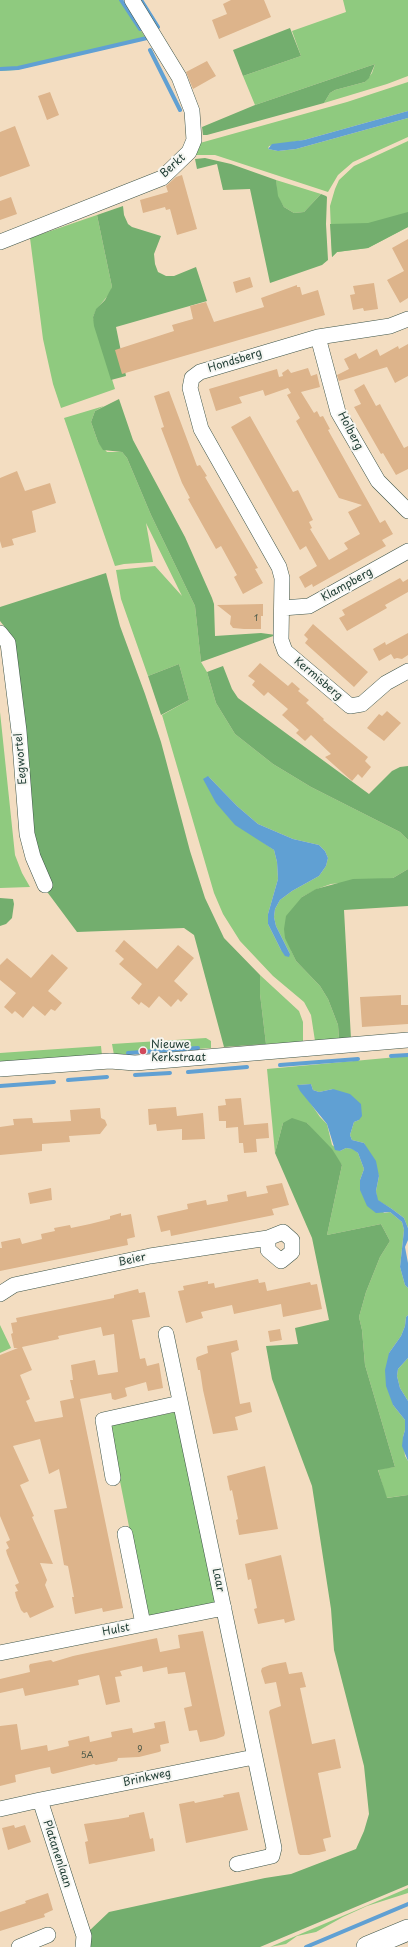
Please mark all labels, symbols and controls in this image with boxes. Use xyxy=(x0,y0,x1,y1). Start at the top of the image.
street label: Berkt xyxy=(158,151,188,181)
street label: Hondsberg xyxy=(206,347,264,375)
street label: Holberg xyxy=(335,410,365,452)
street label: Klampberg xyxy=(319,565,375,605)
house number: 1 xyxy=(254,614,258,624)
street label: Kermisberg xyxy=(291,655,345,703)
street label: Eegwortel xyxy=(12,733,30,785)
place label: Nieuwe Kerkstraat xyxy=(151,1038,206,1064)
marker: Nieuwe Kerkstraat xyxy=(138,1046,148,1056)
street label: Beier xyxy=(117,1250,147,1270)
street label: Laar xyxy=(209,1567,227,1593)
street label: Hulst xyxy=(101,1621,131,1639)
house number: 9 xyxy=(137,1745,143,1755)
house number: 5A xyxy=(81,1751,93,1761)
street label: Brinkweg xyxy=(122,1766,172,1790)
street label: Platanenlaan xyxy=(40,1819,74,1889)

